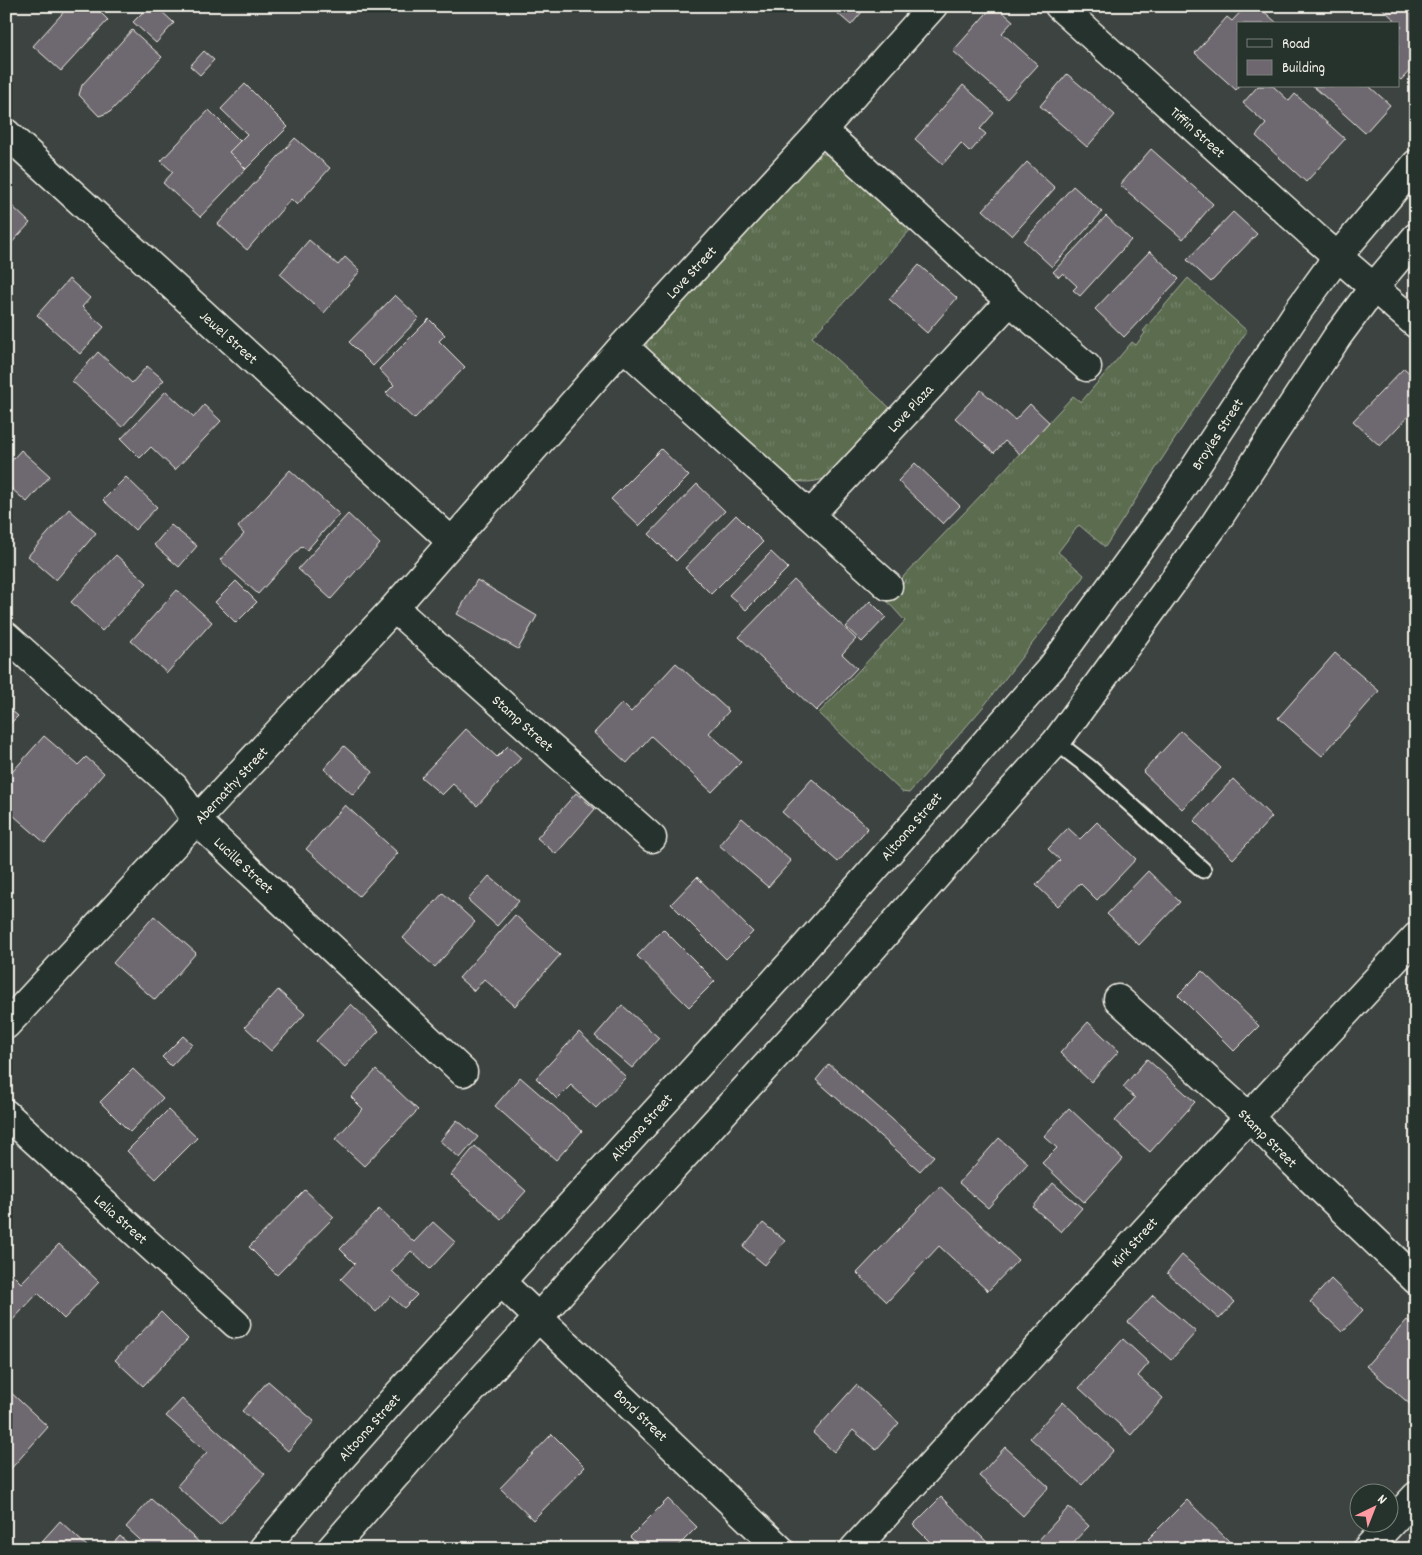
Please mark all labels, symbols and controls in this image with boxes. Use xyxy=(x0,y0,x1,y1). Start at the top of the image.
legend xyxy=(1237,22,1400,88)
text: Road xyxy=(1282,34,1310,56)
text: Building xyxy=(1282,58,1325,80)
street label: Tiffin Street xyxy=(1164,103,1230,165)
street label: Love Street xyxy=(662,242,723,305)
street label: Jewel Street xyxy=(194,306,262,371)
street label: Love Plaza xyxy=(883,379,940,439)
street label: Broyles Street xyxy=(1187,394,1250,475)
street label: Stamp Street xyxy=(486,691,558,758)
street label: Abernathy Street xyxy=(191,742,275,830)
street label: Altoona Street xyxy=(876,788,949,866)
street label: Lucille Street xyxy=(208,833,278,900)
street label: Altoona Street xyxy=(606,1089,679,1167)
street label: Stamp Street xyxy=(1232,1105,1302,1174)
street label: Lelia Street xyxy=(88,1190,152,1251)
street label: Kirk Street xyxy=(1107,1213,1164,1273)
street label: Bond Street xyxy=(608,1385,672,1448)
street label: Altoona Street xyxy=(334,1389,407,1467)
north arrow xyxy=(1350,1482,1400,1532)
text: N xyxy=(1372,1490,1391,1510)

